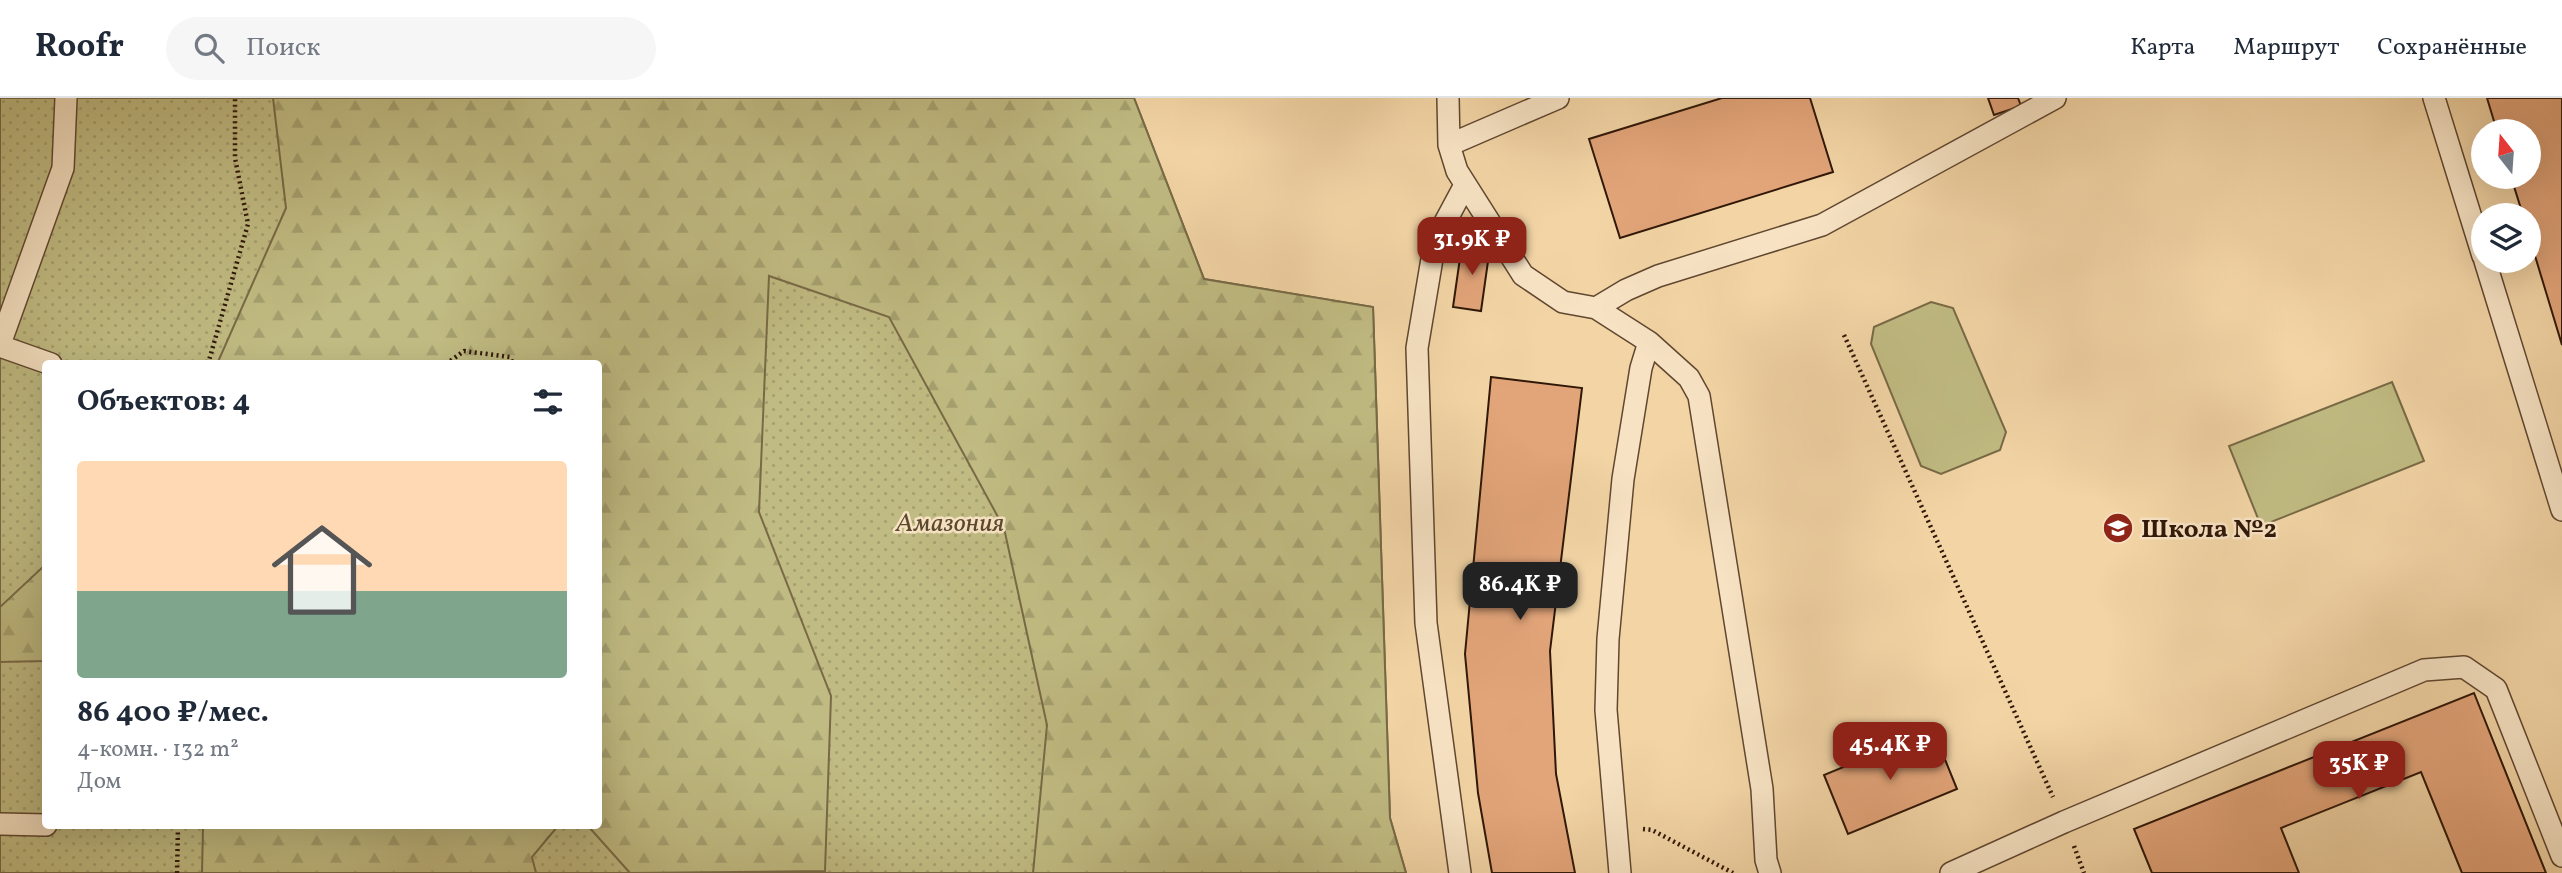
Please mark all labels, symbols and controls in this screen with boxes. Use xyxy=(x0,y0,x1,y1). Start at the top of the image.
search box xyxy=(166,17,656,80)
text: Roofr xyxy=(35,25,124,71)
icon: search xyxy=(190,29,228,67)
text: Поиск xyxy=(246,30,320,66)
text: Карта xyxy=(2130,31,2195,65)
text: Маршрут xyxy=(2233,31,2339,65)
text: Сохранённые xyxy=(2377,31,2527,65)
north arrow xyxy=(2471,119,2541,189)
map controls xyxy=(2471,119,2541,273)
button: layers xyxy=(2471,203,2541,273)
pin: 31.9K ₽ xyxy=(1407,218,1537,277)
text: 31.9K ₽ xyxy=(1433,224,1511,256)
text: Объектов: 4 xyxy=(77,381,250,423)
icon: filters xyxy=(529,383,567,421)
park label: Амазония xyxy=(895,506,1004,542)
icon: home xyxy=(259,507,385,633)
school or university icon: Школа №2 xyxy=(2101,511,2135,545)
place label: Школа №2 xyxy=(2141,512,2277,548)
pin: 86.4K ₽ xyxy=(1455,562,1585,622)
text: 86.4K ₽ xyxy=(1479,569,1561,601)
text: 86 400 ₽/мес. xyxy=(77,692,269,734)
pin: 45.4K ₽ xyxy=(1825,722,1955,782)
text: 45.4K ₽ xyxy=(1849,729,1931,761)
text: 4-комн. · 132 m² xyxy=(77,734,239,766)
pin: 35K ₽ xyxy=(2310,742,2408,801)
text: 35K ₽ xyxy=(2329,748,2389,780)
text: Дом xyxy=(77,766,121,798)

